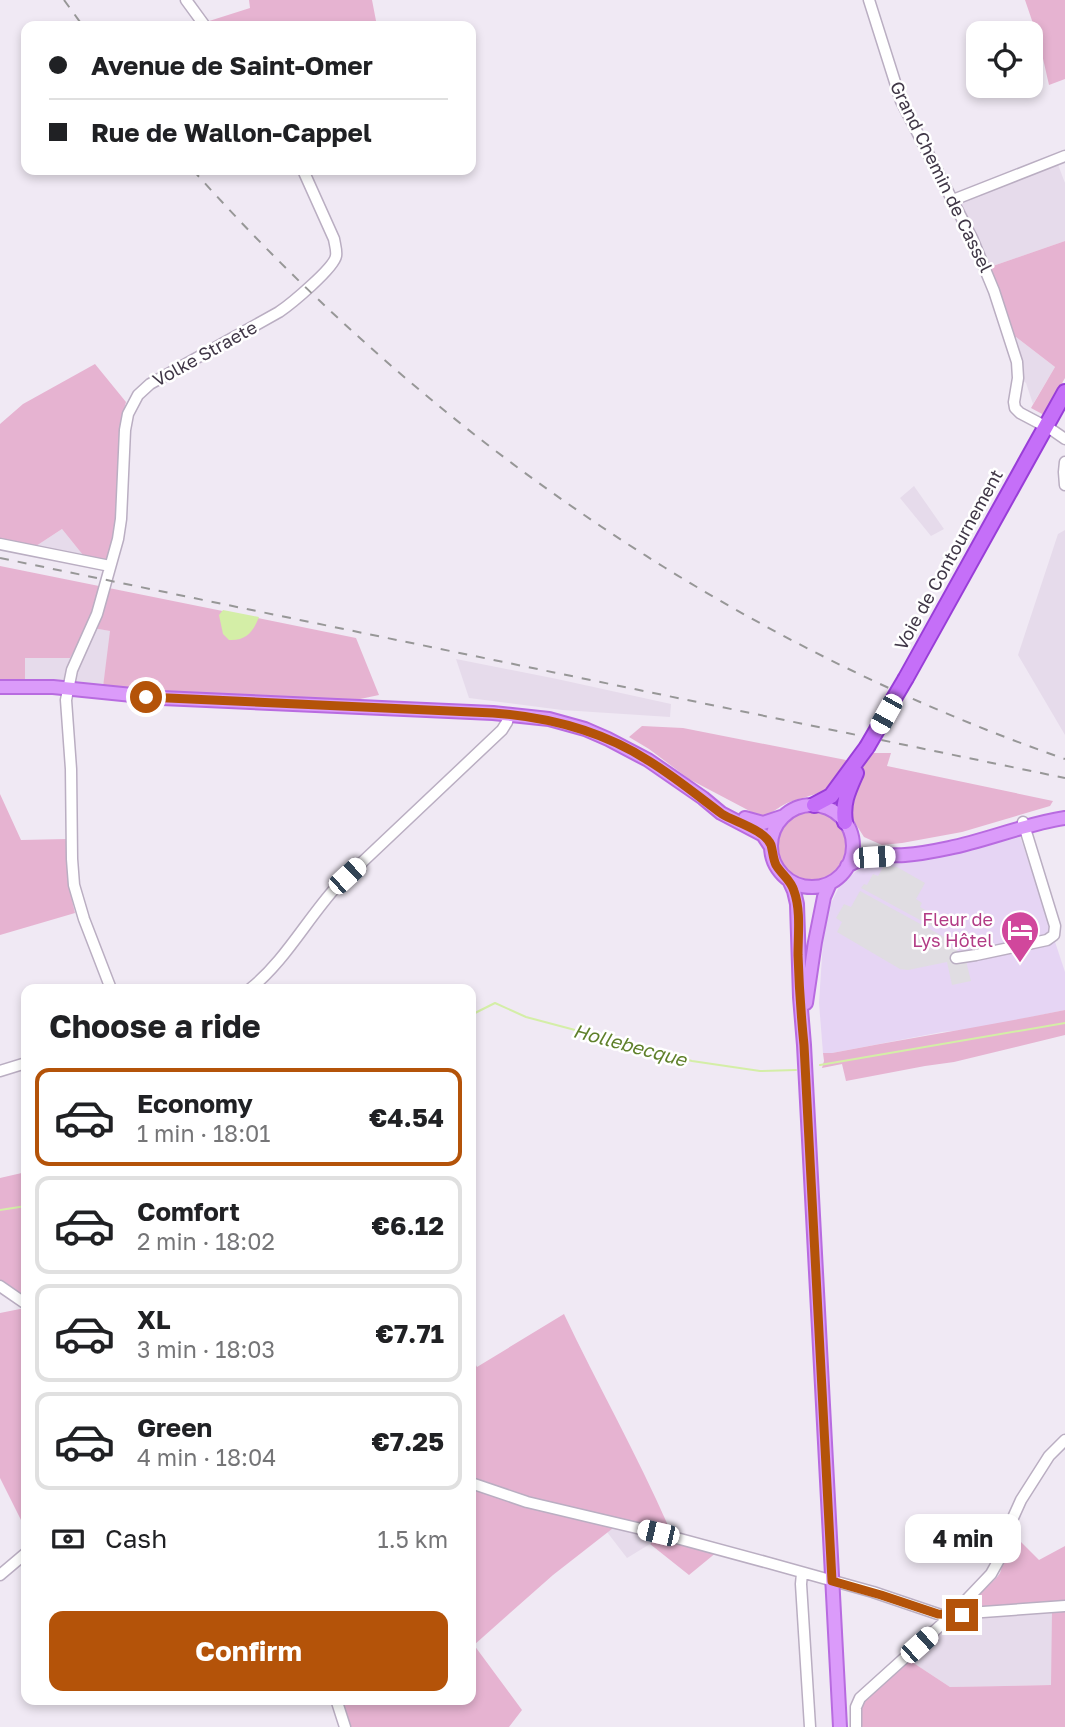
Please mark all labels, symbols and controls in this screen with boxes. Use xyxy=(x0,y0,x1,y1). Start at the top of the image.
map controls xyxy=(966,21,1043,98)
button: locate xyxy=(966,21,1043,98)
text: Avenue de Saint-Omer xyxy=(91,50,373,81)
street label: Grand Chemin de Cassel xyxy=(886,77,998,276)
text: Rue de Wallon-Cappel xyxy=(91,117,372,148)
street label: Volke Straete xyxy=(149,315,260,391)
street label: Voie de Contournement xyxy=(889,465,1007,654)
route start xyxy=(130,681,162,713)
car xyxy=(867,691,906,737)
car xyxy=(853,845,896,869)
car xyxy=(325,854,370,898)
place label: Fleur de Lys Hôtel xyxy=(912,908,993,951)
hotel icon: Fleur de Lys Hôtel xyxy=(999,909,1041,964)
text: Choose a ride xyxy=(49,1007,261,1045)
water label: Hollebecque xyxy=(571,1018,691,1071)
icon: car xyxy=(53,1086,116,1149)
text: Economy xyxy=(137,1088,253,1119)
text: €4.54 xyxy=(369,1102,444,1133)
text: 1 min · 18:01 xyxy=(137,1119,270,1147)
icon: car xyxy=(53,1194,116,1257)
text: Comfort xyxy=(137,1196,240,1227)
text: €6.12 xyxy=(372,1210,444,1241)
text: 2 min · 18:02 xyxy=(137,1227,275,1255)
icon: car xyxy=(53,1302,116,1365)
text: XL xyxy=(137,1304,171,1335)
text: €7.71 xyxy=(376,1318,444,1349)
text: 3 min · 18:03 xyxy=(137,1335,275,1363)
icon: car xyxy=(53,1410,116,1473)
text: Green xyxy=(137,1412,212,1443)
text: €7.25 xyxy=(371,1426,444,1457)
text: 4 min · 18:04 xyxy=(137,1443,276,1471)
callout: 4 min xyxy=(904,1514,1020,1562)
car xyxy=(636,1518,681,1548)
icon: cash xyxy=(49,1520,87,1558)
text: Cash xyxy=(105,1523,167,1554)
text: 4 min xyxy=(933,1524,993,1552)
text: 1.5 km xyxy=(378,1525,448,1553)
route end xyxy=(946,1599,978,1631)
button: Confirm xyxy=(49,1611,448,1691)
car xyxy=(897,1623,942,1667)

